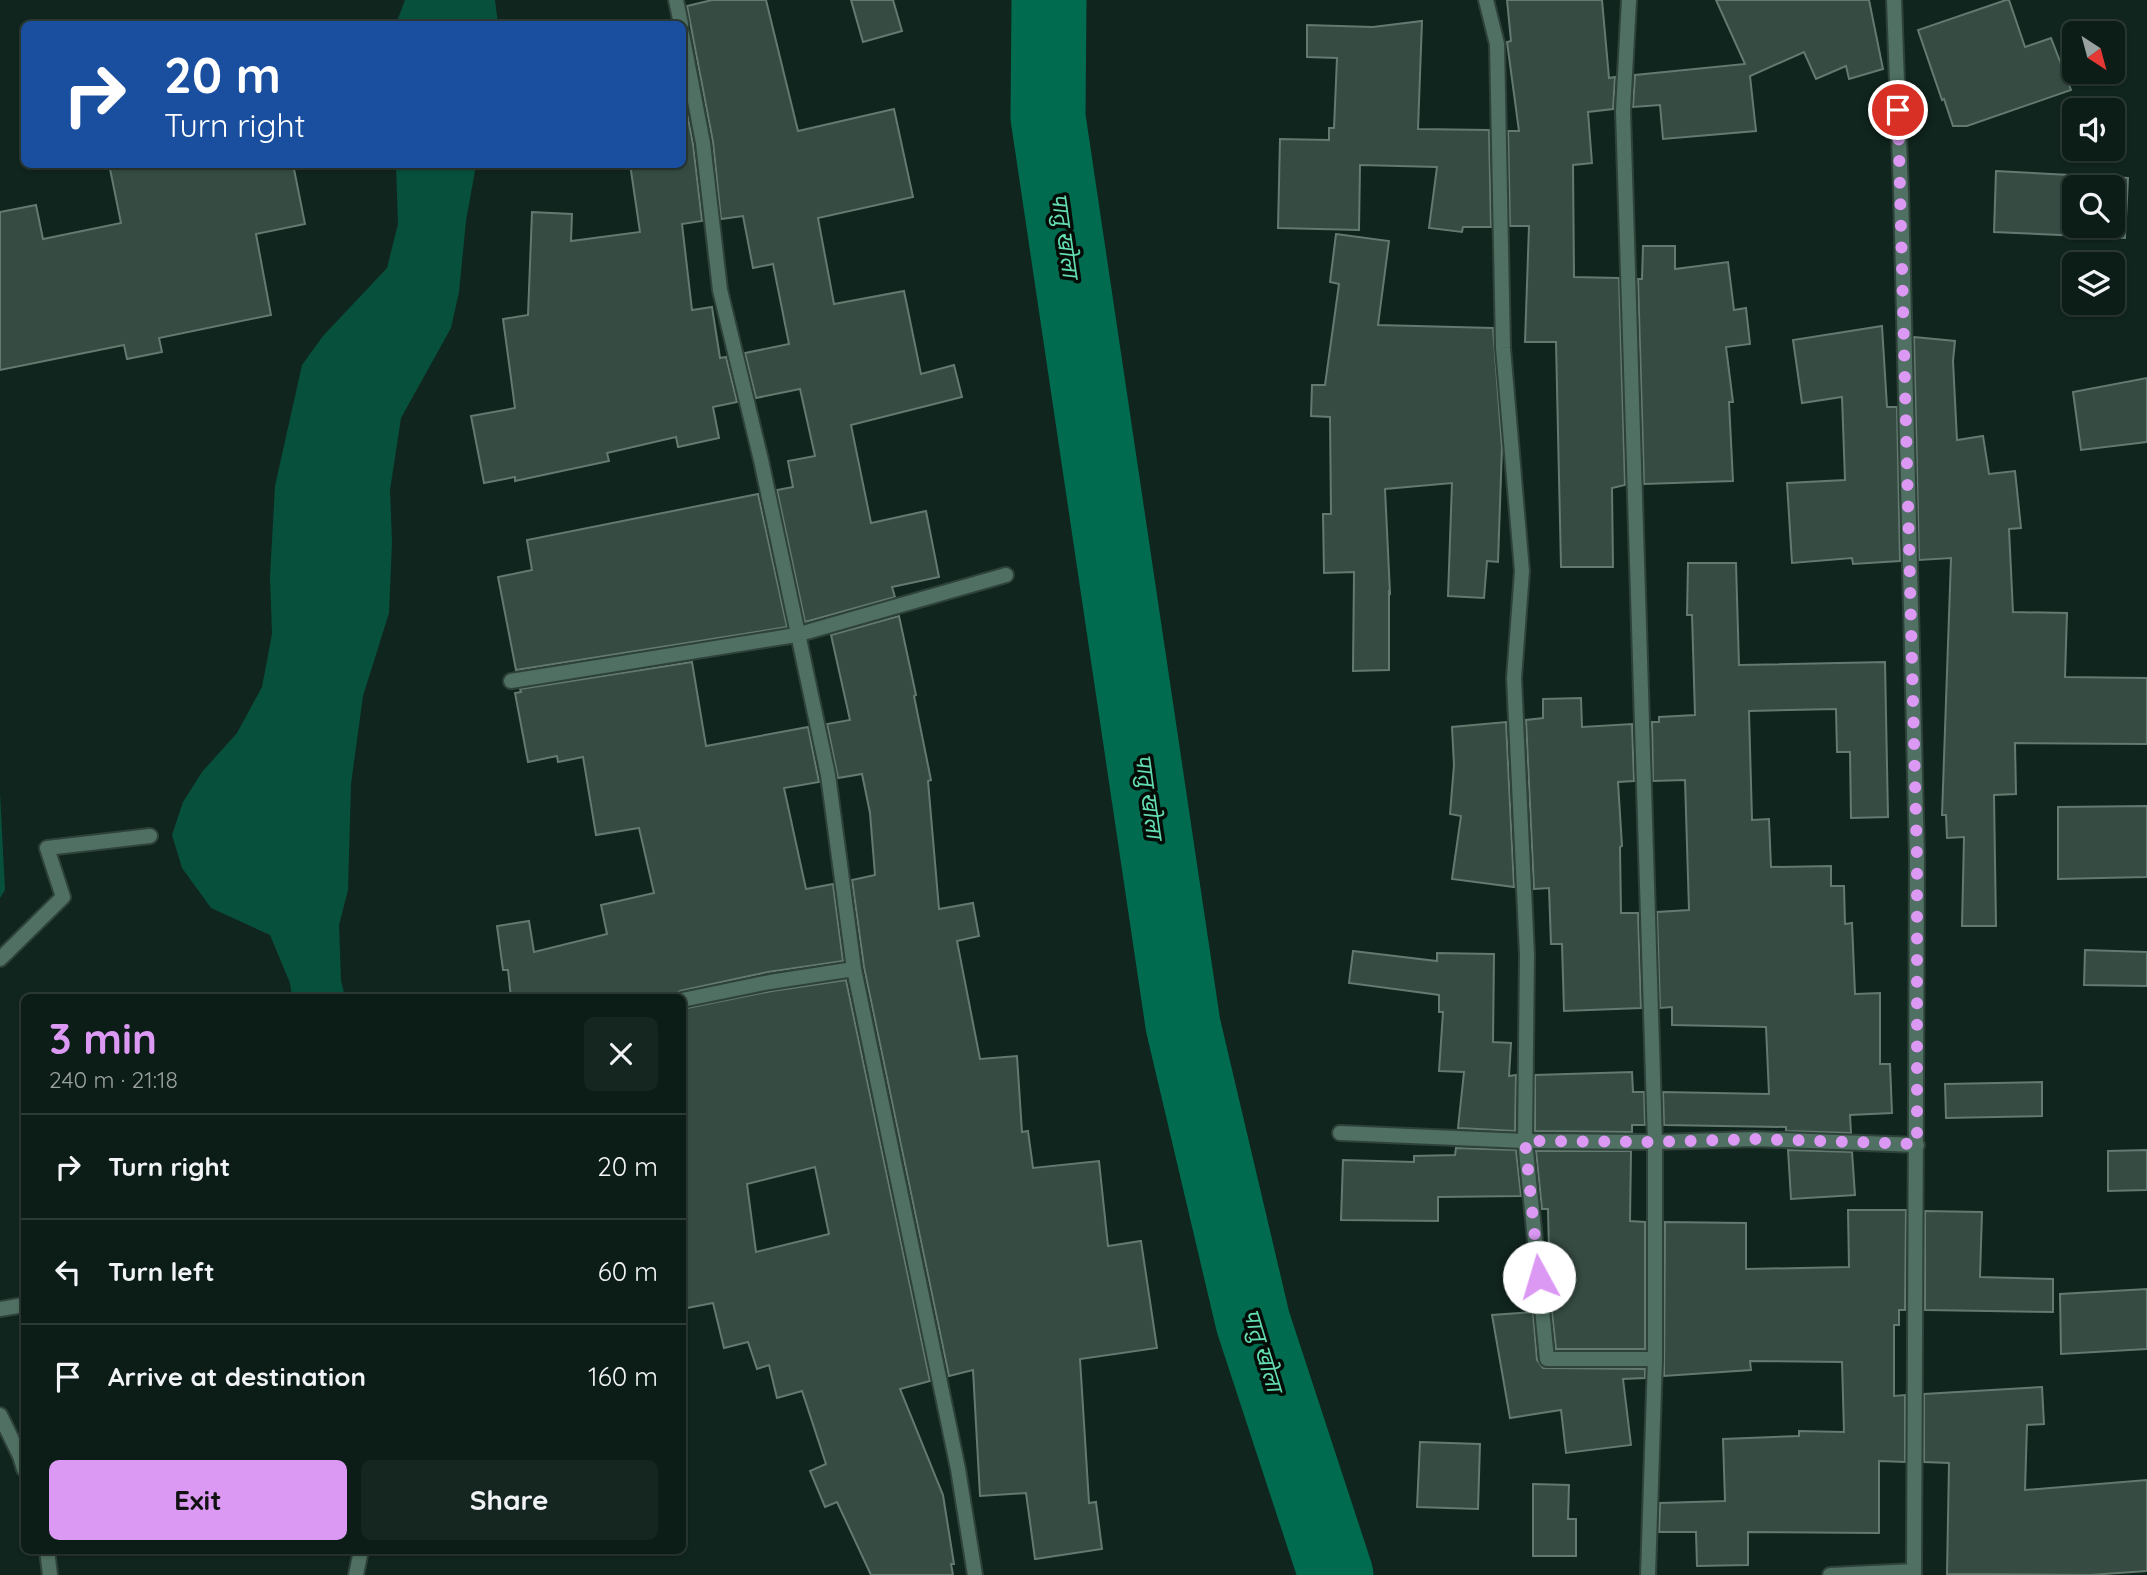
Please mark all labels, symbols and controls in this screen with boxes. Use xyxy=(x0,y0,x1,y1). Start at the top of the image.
north arrow xyxy=(2062,21,2124,84)
map controls xyxy=(2062,21,2125,315)
text: 20 m xyxy=(164,44,281,105)
icon: right xyxy=(49,49,140,140)
pin xyxy=(1868,80,1928,140)
icon: arrive xyxy=(1879,91,1917,129)
button: sound xyxy=(2062,98,2125,161)
text: Turn right xyxy=(164,105,305,145)
button: search xyxy=(2062,175,2125,238)
water label: पातु खोला xyxy=(1044,191,1086,283)
button: layers xyxy=(2062,252,2125,315)
water label: पातु खोला xyxy=(1128,752,1170,844)
text: 3 min xyxy=(49,1012,157,1065)
button: close xyxy=(584,1017,658,1091)
text: 240 m · 21:18 xyxy=(49,1065,178,1094)
icon: right xyxy=(49,1148,87,1186)
text: Turn right xyxy=(108,1150,230,1183)
text: 20 m xyxy=(597,1150,658,1183)
position arrow xyxy=(1502,1240,1576,1314)
icon: left xyxy=(49,1253,87,1291)
text: Turn left xyxy=(108,1255,215,1288)
text: 60 m xyxy=(598,1255,658,1288)
water label: पातु खोला xyxy=(1236,1305,1291,1399)
icon: arrive xyxy=(49,1358,87,1396)
text: Arrive at destination xyxy=(108,1360,366,1393)
text: 160 m xyxy=(588,1360,658,1393)
button: Exit xyxy=(49,1460,347,1540)
button: Share xyxy=(361,1460,658,1540)

